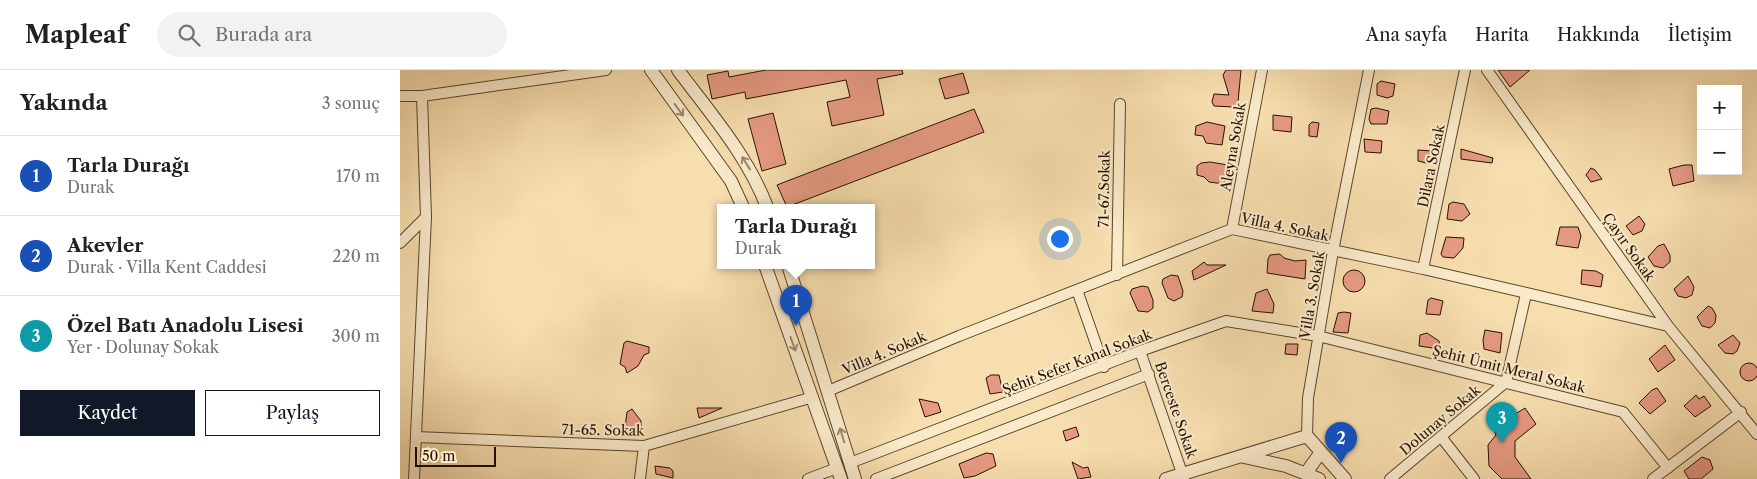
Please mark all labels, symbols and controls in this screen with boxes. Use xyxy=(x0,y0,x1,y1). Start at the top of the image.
search box xyxy=(157,12,507,57)
text: Mapleaf xyxy=(25,20,127,49)
icon: search xyxy=(175,21,203,49)
text: Burada ara xyxy=(215,23,312,46)
text: Ana sayfa xyxy=(1366,24,1447,46)
text: Harita xyxy=(1475,24,1529,46)
text: Hakkında xyxy=(1557,24,1640,46)
text: İletişim xyxy=(1668,24,1732,46)
map controls xyxy=(1697,85,1742,175)
button: + xyxy=(1697,85,1742,130)
text: Yakında xyxy=(20,90,108,115)
text: 3 sonuç xyxy=(322,93,380,113)
street label: Aleyna Sokak xyxy=(1216,100,1250,194)
one-way arrow xyxy=(674,102,685,116)
street label: Dilara Sokak xyxy=(1413,122,1449,209)
button: − xyxy=(1697,130,1742,175)
street label: 71-67.Sokak xyxy=(1094,149,1114,228)
text: Tarla Durağı xyxy=(67,154,190,177)
one-way arrow xyxy=(740,157,750,171)
text: 1 xyxy=(32,166,40,186)
text: 170 m xyxy=(336,166,380,186)
text: Durak xyxy=(67,177,114,197)
popup xyxy=(717,204,875,269)
street label: Villa 4. Sokak xyxy=(1238,209,1331,245)
street label: Çayır Sokak xyxy=(1599,209,1660,285)
text: Tarla Durağı xyxy=(735,215,857,238)
your location xyxy=(1047,226,1073,252)
text: Akevler xyxy=(67,234,144,257)
text: Durak xyxy=(735,238,782,258)
text: 2 xyxy=(31,246,41,266)
text: 220 m xyxy=(332,246,380,266)
street label: Villa 3. Sokak xyxy=(1295,249,1329,341)
text: Durak · Villa Kent Caddesi xyxy=(67,257,267,277)
pin: 1 xyxy=(780,285,812,326)
text: Özel Batı Anadolu Lisesi xyxy=(67,314,304,337)
street label: Şehit Sefer Kanal Sokak xyxy=(1000,325,1155,399)
text: 3 xyxy=(31,326,41,346)
text: 300 m xyxy=(332,326,380,346)
street label: Villa 4. Sokak xyxy=(838,327,929,379)
one-way arrow xyxy=(789,335,799,351)
text: Yer · Dolunay Sokak xyxy=(67,337,219,357)
street label: Şehit Ümit Meral Sokak xyxy=(1430,341,1588,397)
street label: Berceste Sokak xyxy=(1151,359,1201,462)
street label: Dolunay Sokak xyxy=(1396,380,1485,459)
button: Kaydet xyxy=(20,390,195,436)
button: Paylaş xyxy=(205,390,380,436)
pin: 3 xyxy=(1486,402,1518,443)
street label: 71-65. Sokak xyxy=(562,420,645,440)
pin: 2 xyxy=(1325,422,1357,463)
one-way arrow xyxy=(836,427,846,443)
scale bar xyxy=(415,444,496,467)
text: 50 m xyxy=(422,447,455,465)

